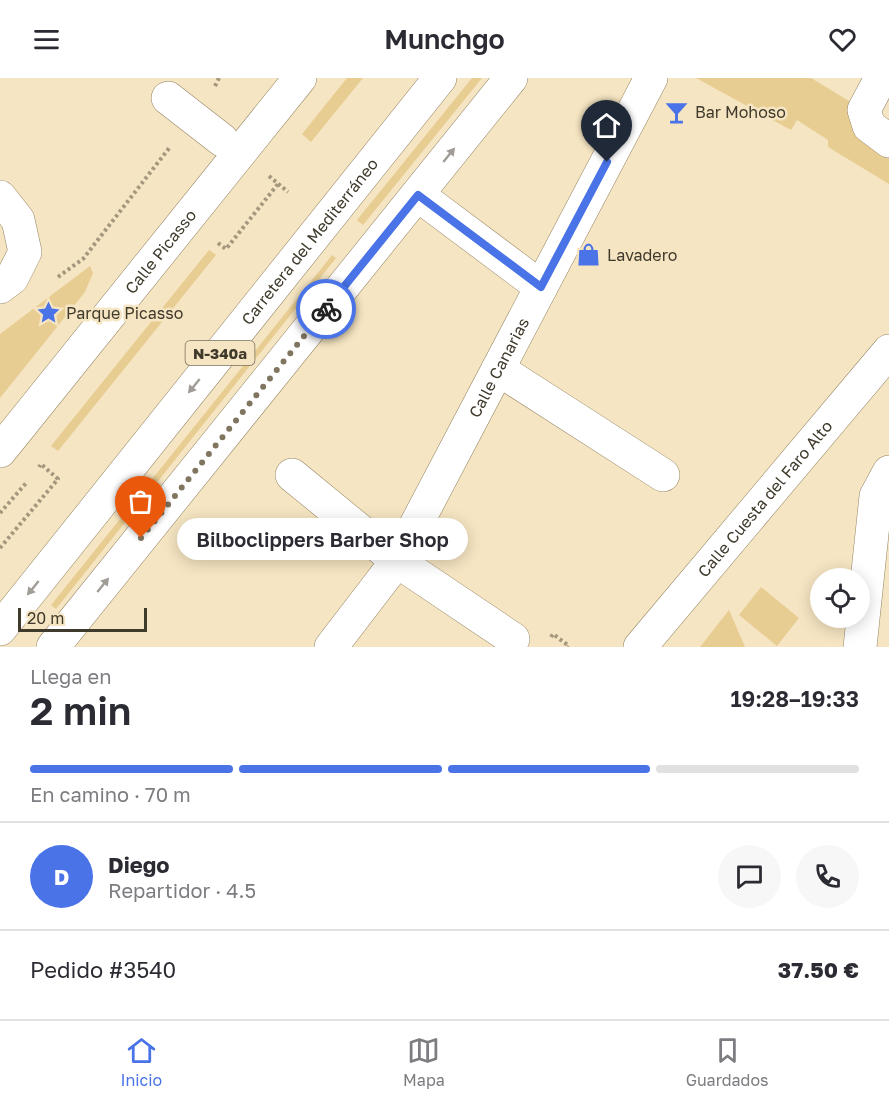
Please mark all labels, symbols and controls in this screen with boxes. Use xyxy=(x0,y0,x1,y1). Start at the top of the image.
icon: menu xyxy=(30,23,63,56)
text: Munchgo xyxy=(384,23,505,55)
icon: heart xyxy=(826,23,859,56)
bar icon: Bar Mohoso xyxy=(664,99,690,125)
pin xyxy=(581,100,632,162)
place label: Bar Mohoso xyxy=(695,102,786,122)
icon: home xyxy=(590,109,623,142)
one-way arrow xyxy=(443,148,455,163)
street label: Carretera del Mediterráneo xyxy=(237,154,382,329)
street label: Calle Picasso xyxy=(121,205,200,298)
shop icon: Lavadero xyxy=(576,242,602,268)
place label: Lavadero xyxy=(607,245,677,265)
courier xyxy=(296,279,356,339)
icon: bike xyxy=(310,293,343,326)
place icon: Parque Picasso xyxy=(35,300,61,326)
place label: Parque Picasso xyxy=(66,303,183,323)
street label: Calle Canarias xyxy=(464,314,533,421)
road number: N-340a xyxy=(186,341,254,365)
one-way arrow xyxy=(188,378,201,394)
street label: Calle Cuesta del Faro Alto xyxy=(693,416,836,581)
pin xyxy=(115,476,166,538)
icon: bag xyxy=(124,485,157,518)
callout: Bilboclippers Barber Shop xyxy=(177,517,468,559)
text: Bilboclippers Barber Shop xyxy=(196,527,449,551)
map controls xyxy=(810,568,870,628)
button: locate xyxy=(810,568,870,628)
one-way arrow xyxy=(96,577,109,593)
one-way arrow xyxy=(27,580,39,595)
scale bar xyxy=(18,605,147,632)
text: 20 m xyxy=(27,608,64,628)
text: Llega en xyxy=(30,664,112,688)
text: 19:28–19:33 xyxy=(730,685,859,712)
text: 2 min xyxy=(30,687,131,734)
text: En camino · 70 m xyxy=(30,782,191,806)
button: chat xyxy=(718,845,781,908)
button: phone xyxy=(796,845,859,908)
text: Diego xyxy=(108,851,169,878)
text: D xyxy=(54,863,69,890)
text: Repartidor · 4.5 xyxy=(108,878,256,902)
text: Pedido #3540 xyxy=(30,956,176,983)
text: 37.50 € xyxy=(778,956,859,983)
tab: Inicio xyxy=(120,1034,162,1090)
tab: Mapa xyxy=(403,1034,445,1090)
tab: Guardados xyxy=(686,1034,769,1090)

